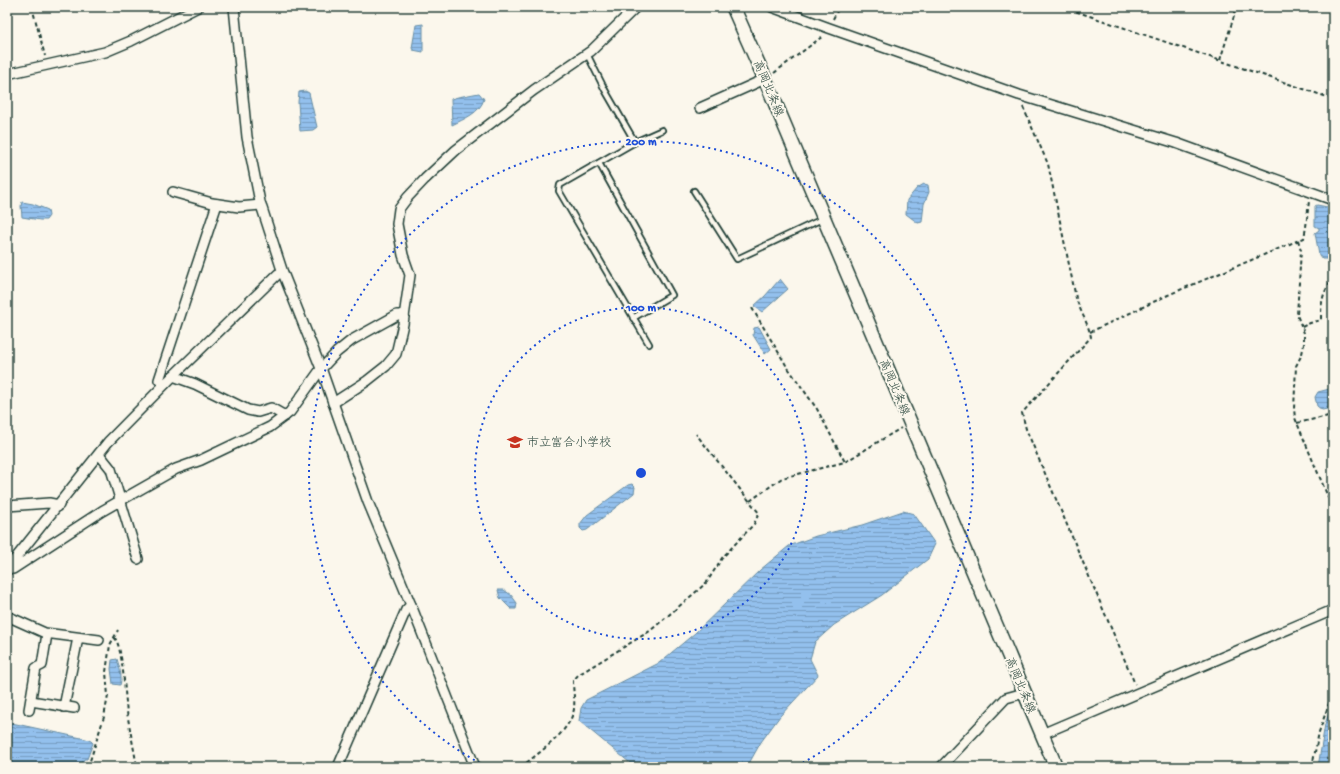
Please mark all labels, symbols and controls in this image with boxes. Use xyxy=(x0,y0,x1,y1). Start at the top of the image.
street label: 高岡北条線 xyxy=(749,58,786,119)
text: 200 m xyxy=(626,136,657,150)
text: 100 m xyxy=(625,302,656,316)
street label: 高岡北条線 xyxy=(875,357,912,418)
school or university icon: 市立富合小学校 xyxy=(506,433,524,451)
place label: 市立富合小学校 xyxy=(527,436,611,451)
centre of rings xyxy=(634,466,648,480)
street label: 高岡北条線 xyxy=(1001,655,1038,716)

